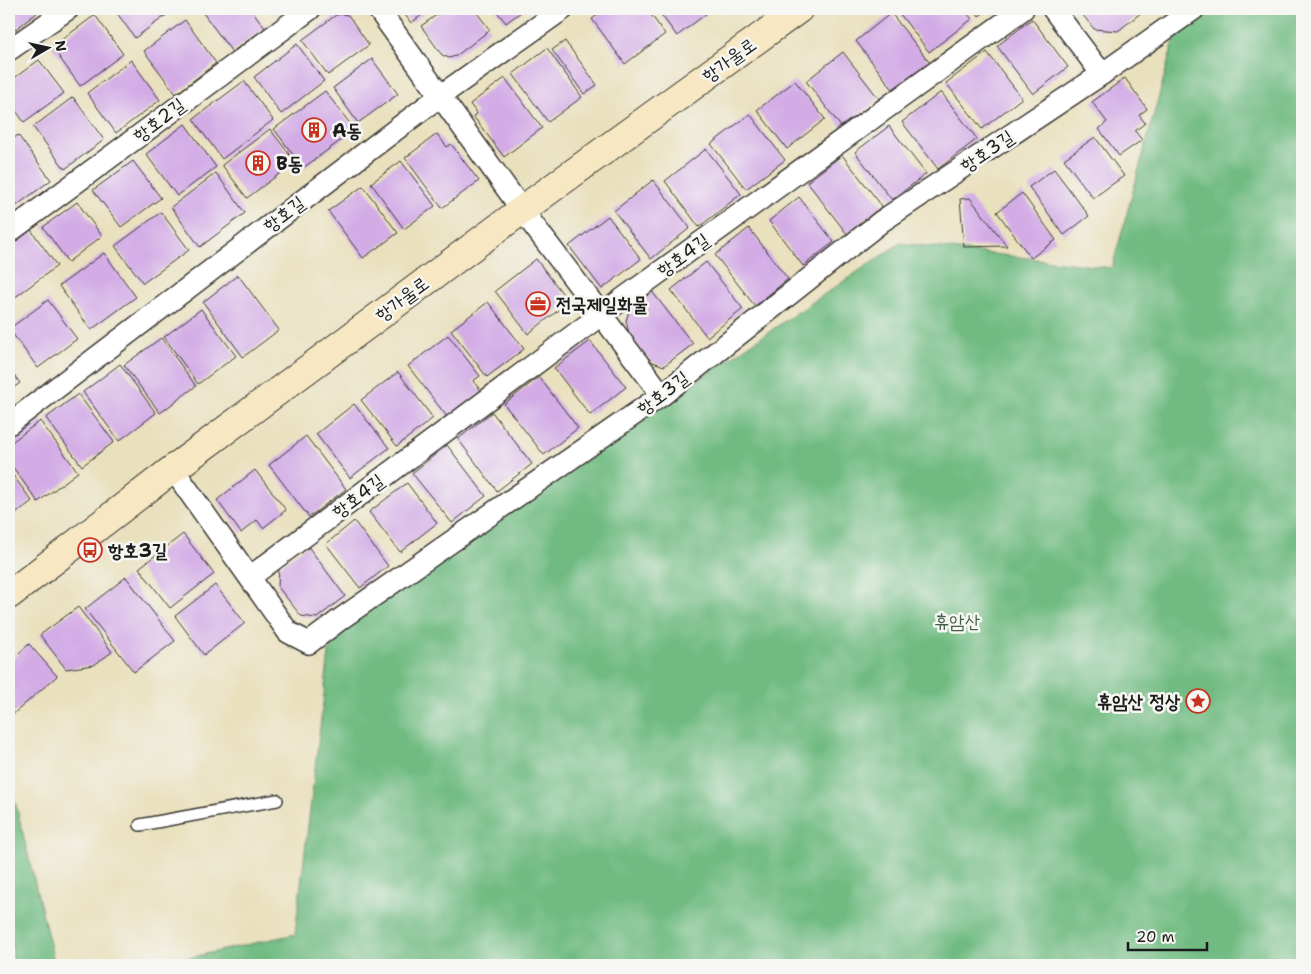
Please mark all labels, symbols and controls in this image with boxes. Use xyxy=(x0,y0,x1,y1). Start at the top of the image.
north arrow xyxy=(22,22,72,72)
street label: 항가울로 xyxy=(697,32,761,88)
text: N xyxy=(51,39,71,53)
street label: 항호2길 xyxy=(128,92,190,148)
building icon: A동 xyxy=(301,117,327,143)
place label: A동 xyxy=(332,118,362,143)
street label: 항호3길 xyxy=(955,124,1019,178)
building icon: B동 xyxy=(245,150,271,176)
place label: B동 xyxy=(276,151,303,176)
street label: 항호길 xyxy=(258,190,310,238)
street label: 항호4길 xyxy=(652,227,714,283)
street label: 항가울로 xyxy=(370,271,434,327)
office icon: 전국제일화물 xyxy=(525,291,551,317)
place label: 전국제일화물 xyxy=(556,292,648,317)
street label: 항호3길 xyxy=(632,365,694,421)
street label: 항호4길 xyxy=(327,468,389,524)
bus stop icon: 항호3길 xyxy=(77,537,103,563)
place label: 항호3길 xyxy=(107,538,168,563)
park label: 휴암산 xyxy=(934,609,980,634)
place icon: 휴암산 정상 xyxy=(1185,688,1211,714)
place label: 휴암산 정상 xyxy=(1097,689,1181,714)
scale bar xyxy=(1128,919,1207,951)
text: 20 m xyxy=(1136,927,1175,947)

